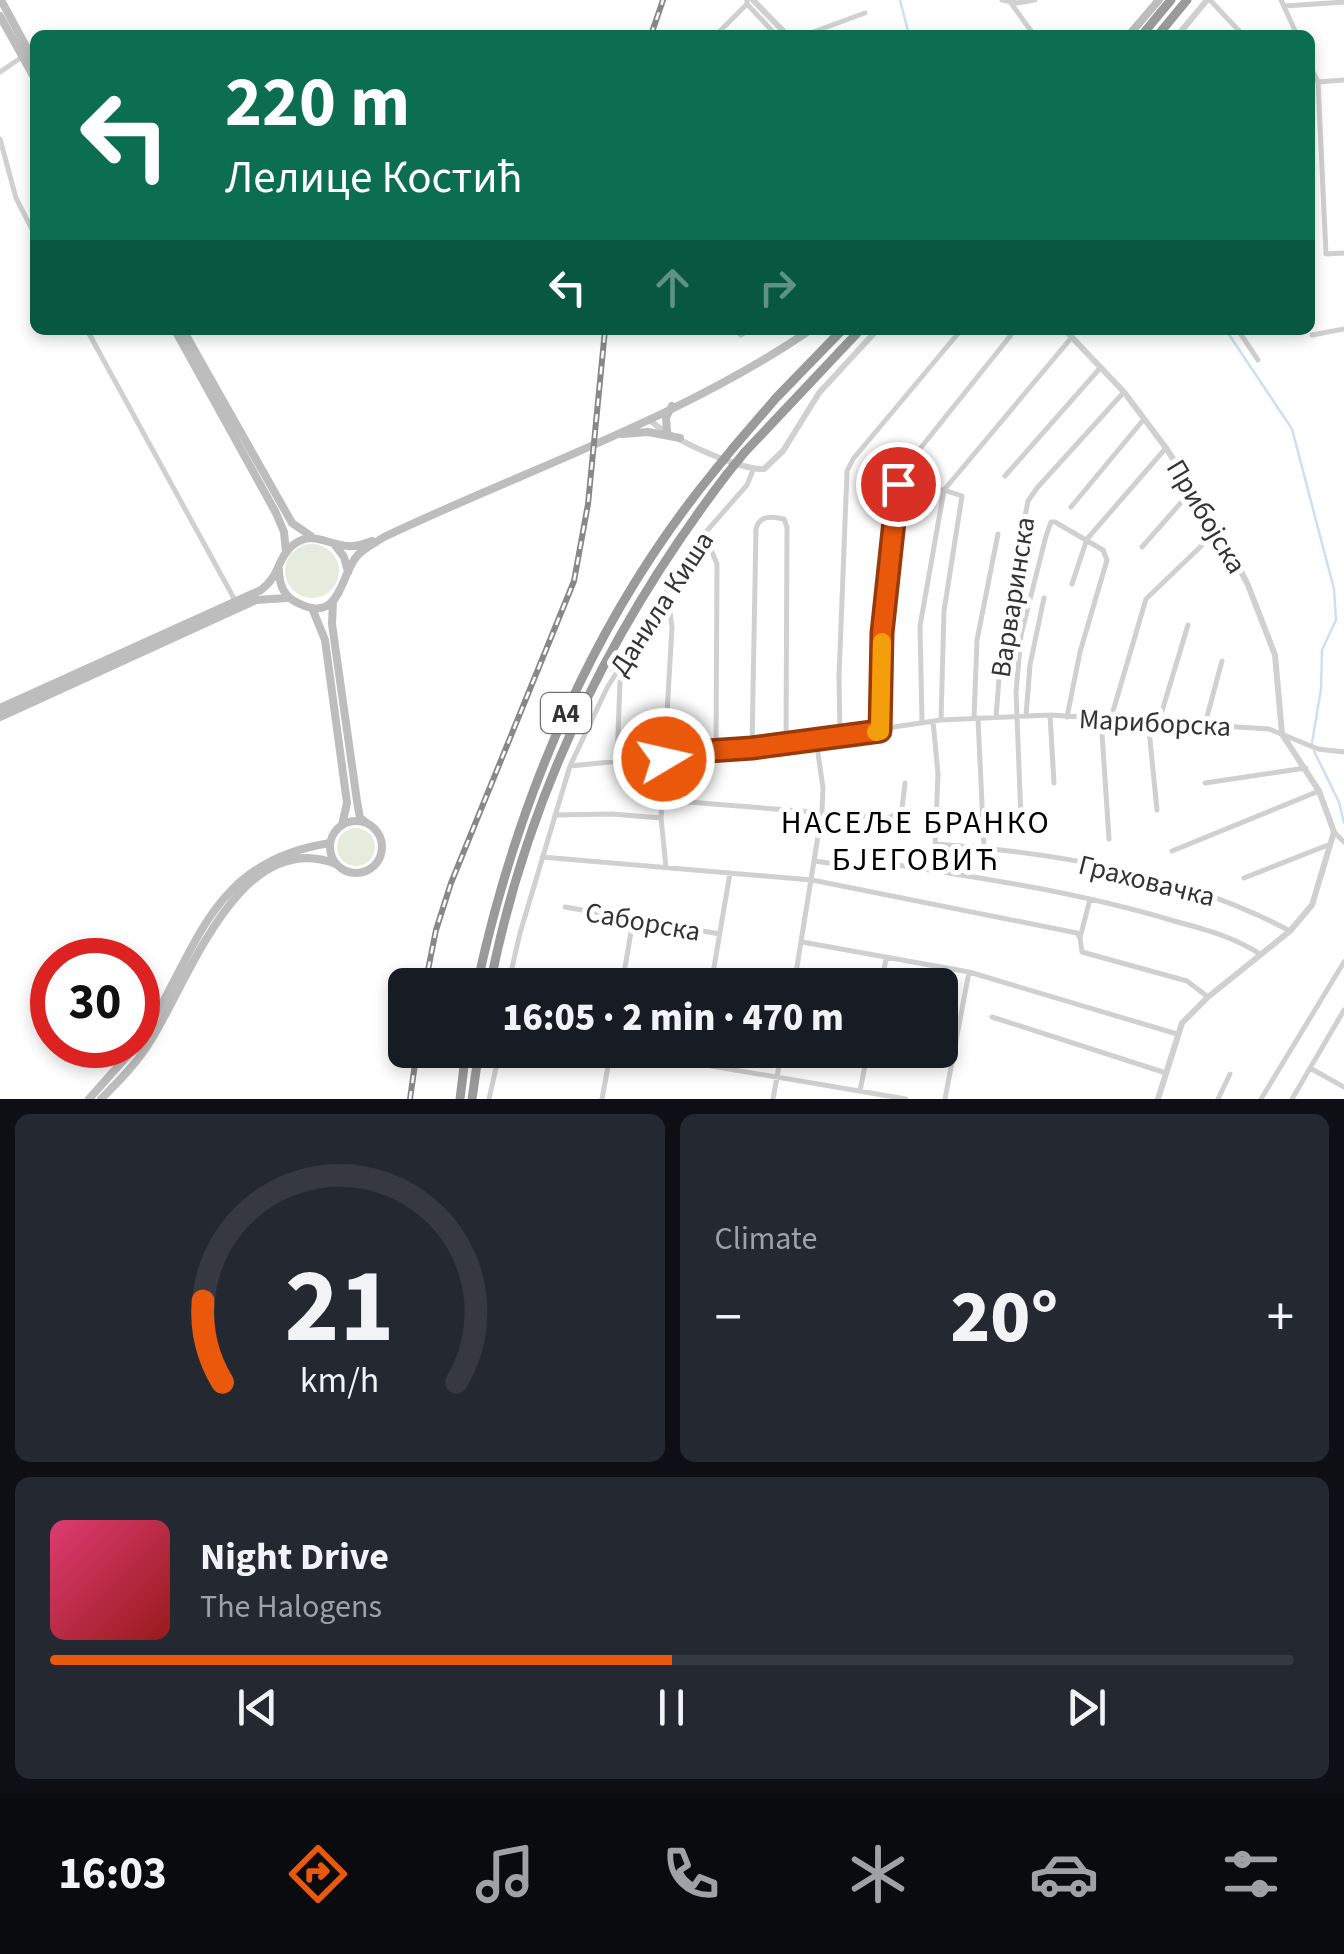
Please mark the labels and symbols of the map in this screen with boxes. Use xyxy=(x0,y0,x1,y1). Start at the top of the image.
pin xyxy=(856,442,941,527)
street label: Прибојска xyxy=(1156,452,1256,581)
street label: Варваринска xyxy=(981,514,1045,680)
street label: Данила Киша xyxy=(600,523,724,684)
road number: A4 xyxy=(541,693,591,733)
street label: Мариборска xyxy=(1078,699,1232,747)
position arrow xyxy=(612,707,716,811)
district label: НАСЕЉЕ БРАНКО БЈЕГОВИЋ xyxy=(781,800,1051,883)
street label: Граховачка xyxy=(1074,845,1219,917)
street label: Саборска xyxy=(582,892,704,952)
speed limit sign: 30 xyxy=(30,938,160,1068)

